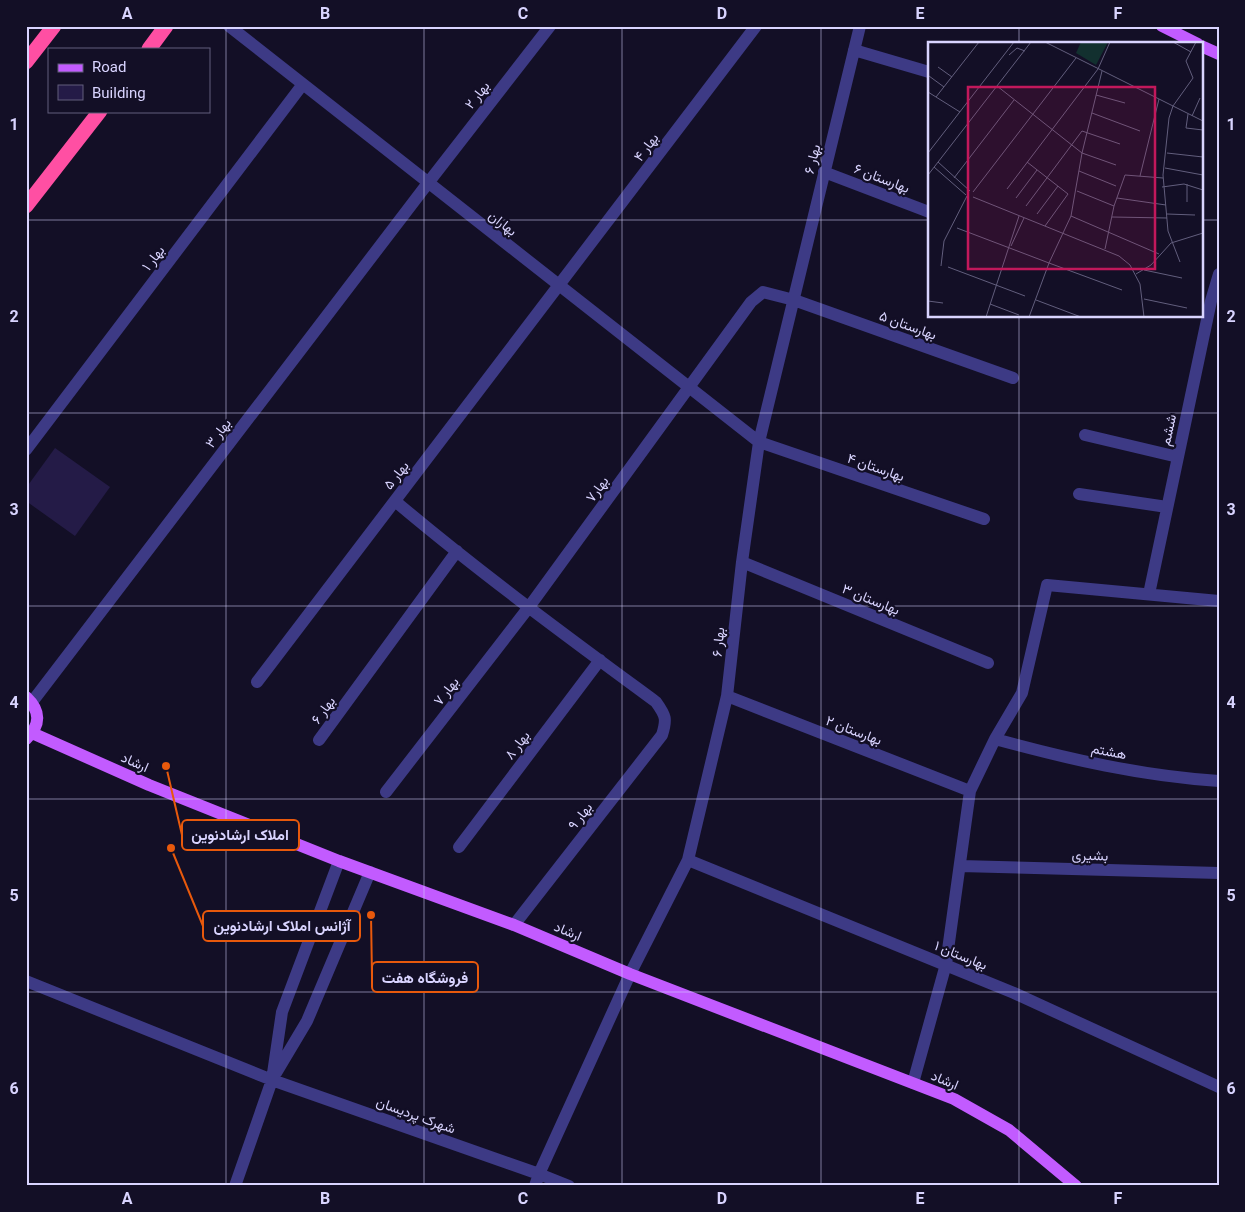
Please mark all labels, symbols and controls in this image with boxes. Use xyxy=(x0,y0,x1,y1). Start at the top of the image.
text: A xyxy=(122,4,133,23)
text: B xyxy=(320,4,330,23)
text: C xyxy=(518,4,528,23)
text: D xyxy=(717,4,727,23)
text: E xyxy=(916,4,925,23)
text: F xyxy=(1114,4,1123,23)
inset map xyxy=(928,42,1202,318)
legend xyxy=(48,48,210,112)
text: Road xyxy=(92,58,126,76)
street label: بهار ۲ xyxy=(461,78,493,113)
text: Building xyxy=(92,84,146,102)
text: 1 xyxy=(9,115,19,134)
text: 1 xyxy=(1226,115,1236,134)
street label: بهار ۴ xyxy=(630,130,663,165)
street label: بهار ۶ xyxy=(801,143,824,176)
street label: بهارستان ۶ xyxy=(852,160,912,197)
street label: بهاران xyxy=(485,207,520,240)
street label: بهار ۱ xyxy=(138,242,168,274)
text: 2 xyxy=(9,307,19,326)
street label: بهارستان ۵ xyxy=(877,307,939,344)
text: 2 xyxy=(1226,307,1236,326)
street label: ششم xyxy=(1157,413,1180,447)
street label: بهار ۳ xyxy=(202,415,235,451)
street label: بهارستان ۴ xyxy=(845,450,907,485)
street label: بهار ۵ xyxy=(380,458,413,493)
street label: بهار۷ xyxy=(582,473,612,506)
text: 3 xyxy=(9,500,19,519)
text: 3 xyxy=(1226,500,1236,519)
street label: بهارستان ۳ xyxy=(839,580,902,619)
street label: بهار ۶ xyxy=(708,626,729,658)
street label: بهار ۷ xyxy=(430,674,463,709)
text: 4 xyxy=(9,693,19,712)
street label: بهار ۶ xyxy=(308,693,339,727)
text: 4 xyxy=(1226,693,1236,712)
street label: بهارستان ۲ xyxy=(823,712,884,749)
street label: بهار ۸ xyxy=(501,728,534,763)
street label: هشتم xyxy=(1090,740,1128,763)
street label: ارشاد xyxy=(118,749,151,776)
street label: بهار ۹ xyxy=(565,799,596,833)
callout: املاک ارشادنوین xyxy=(182,820,299,850)
text: املاک ارشادنوین xyxy=(191,826,289,844)
street label: بشیری xyxy=(1071,846,1109,865)
text: 5 xyxy=(9,886,19,905)
text: 5 xyxy=(1226,886,1236,905)
callout: آژانس املاک ارشادنوین xyxy=(203,911,360,941)
text: آژانس املاک ارشادنوین xyxy=(213,917,352,935)
street label: ارشاد xyxy=(551,918,584,945)
street label: بهارستان ۱ xyxy=(932,937,990,974)
callout: فروشگاه هفت xyxy=(372,962,478,992)
text: فروشگاه هفت xyxy=(382,969,468,987)
street label: ارشاد xyxy=(928,1067,961,1094)
text: 6 xyxy=(9,1079,19,1098)
text: 6 xyxy=(1226,1079,1236,1098)
street label: شهرک پردیسان xyxy=(374,1093,458,1139)
text: A xyxy=(122,1189,133,1208)
text: B xyxy=(320,1189,330,1208)
text: C xyxy=(518,1189,528,1208)
text: D xyxy=(717,1189,727,1208)
text: E xyxy=(916,1189,925,1208)
text: F xyxy=(1114,1189,1123,1208)

